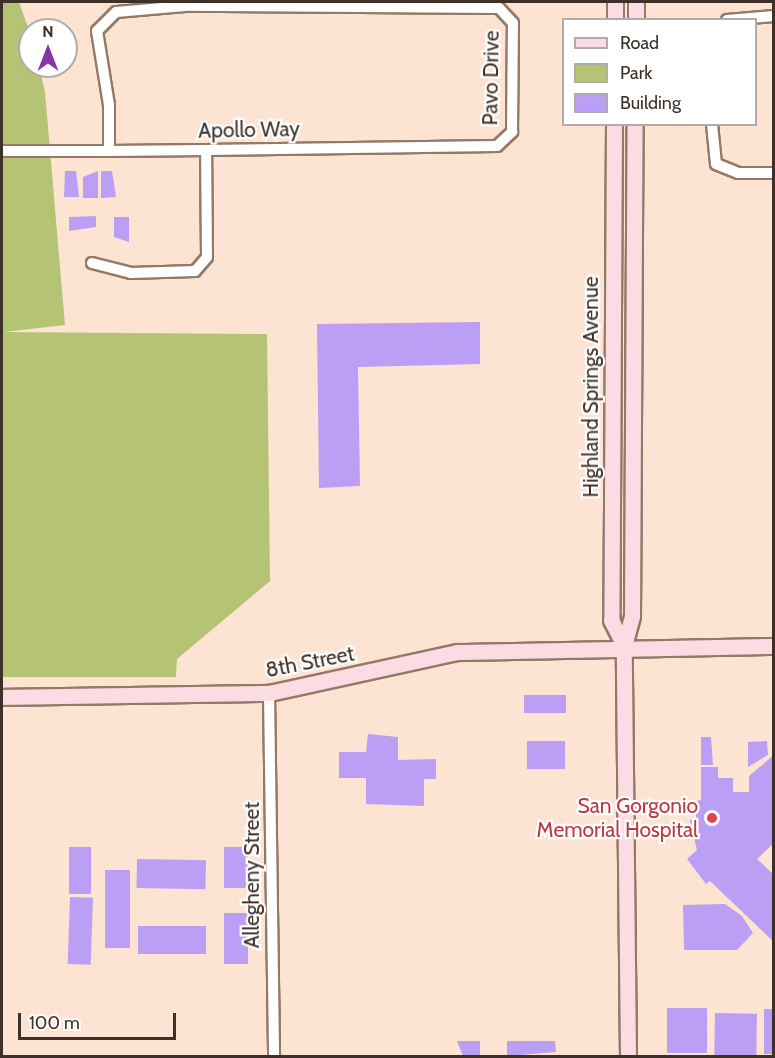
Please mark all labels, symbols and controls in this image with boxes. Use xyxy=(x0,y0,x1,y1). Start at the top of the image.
north arrow xyxy=(18,18,78,78)
legend xyxy=(562,18,757,126)
text: N xyxy=(42,22,54,41)
street label: Pavo Drive xyxy=(478,30,504,126)
text: Road xyxy=(620,32,659,54)
text: Park xyxy=(620,62,652,84)
text: Building xyxy=(620,92,681,114)
street label: Apollo Way xyxy=(198,117,300,143)
street label: Highland Springs Avenue xyxy=(578,276,604,498)
street label: 8th Street xyxy=(263,641,357,683)
place label: San Gorgonio Memorial Hospital xyxy=(537,793,698,843)
street label: Allegheny Street xyxy=(239,802,265,948)
marker: San Gorgonio Memorial Hospital xyxy=(703,809,721,827)
scale bar xyxy=(21,1001,178,1039)
text: 100 m xyxy=(29,1012,80,1034)

